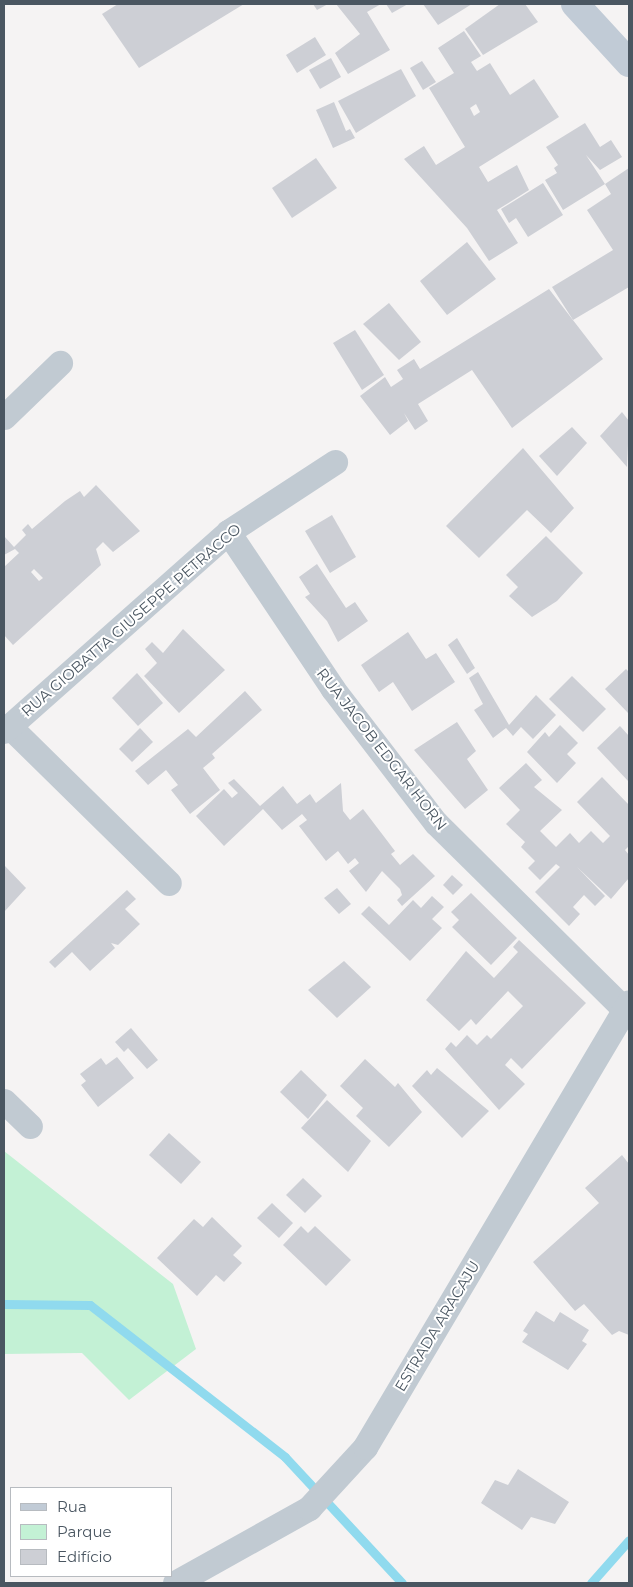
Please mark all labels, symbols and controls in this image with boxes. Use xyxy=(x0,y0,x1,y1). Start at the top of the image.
street label: RUA GIOBATTA GIUSEPPE PETRACCO xyxy=(18,520,244,720)
street label: RUA JACOB EDGAR HORN xyxy=(313,665,451,833)
street label: ESTRADA ARACAJU xyxy=(391,1257,483,1395)
legend xyxy=(10,1487,172,1577)
text: Rua xyxy=(57,1497,87,1516)
text: Parque xyxy=(57,1522,112,1541)
text: Edifício xyxy=(57,1547,112,1566)

